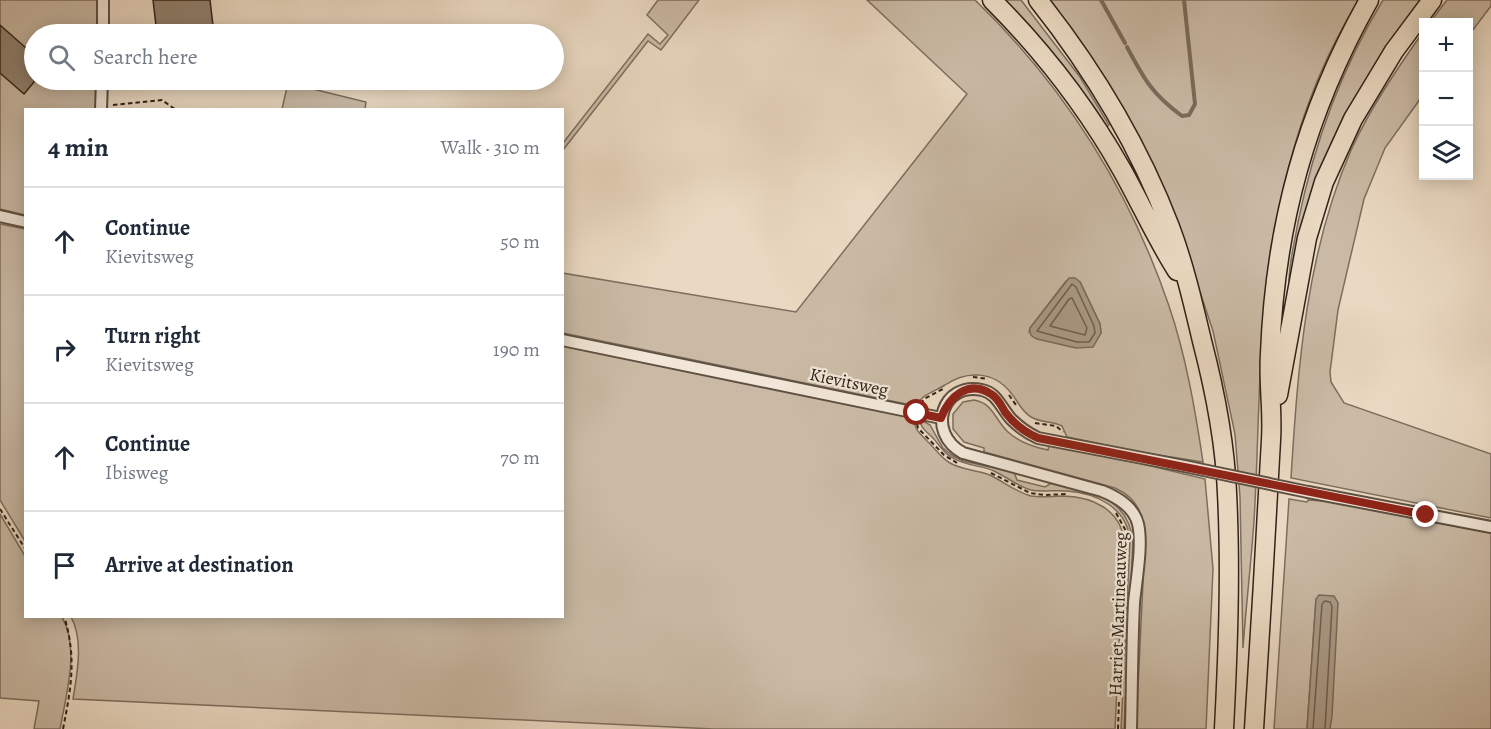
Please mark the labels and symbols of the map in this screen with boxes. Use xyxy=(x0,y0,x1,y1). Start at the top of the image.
street label: Kievitsweg xyxy=(807,362,891,402)
route start xyxy=(903,399,929,425)
route end xyxy=(1412,501,1438,527)
street label: Harriet Martineauweg xyxy=(1103,531,1133,697)

